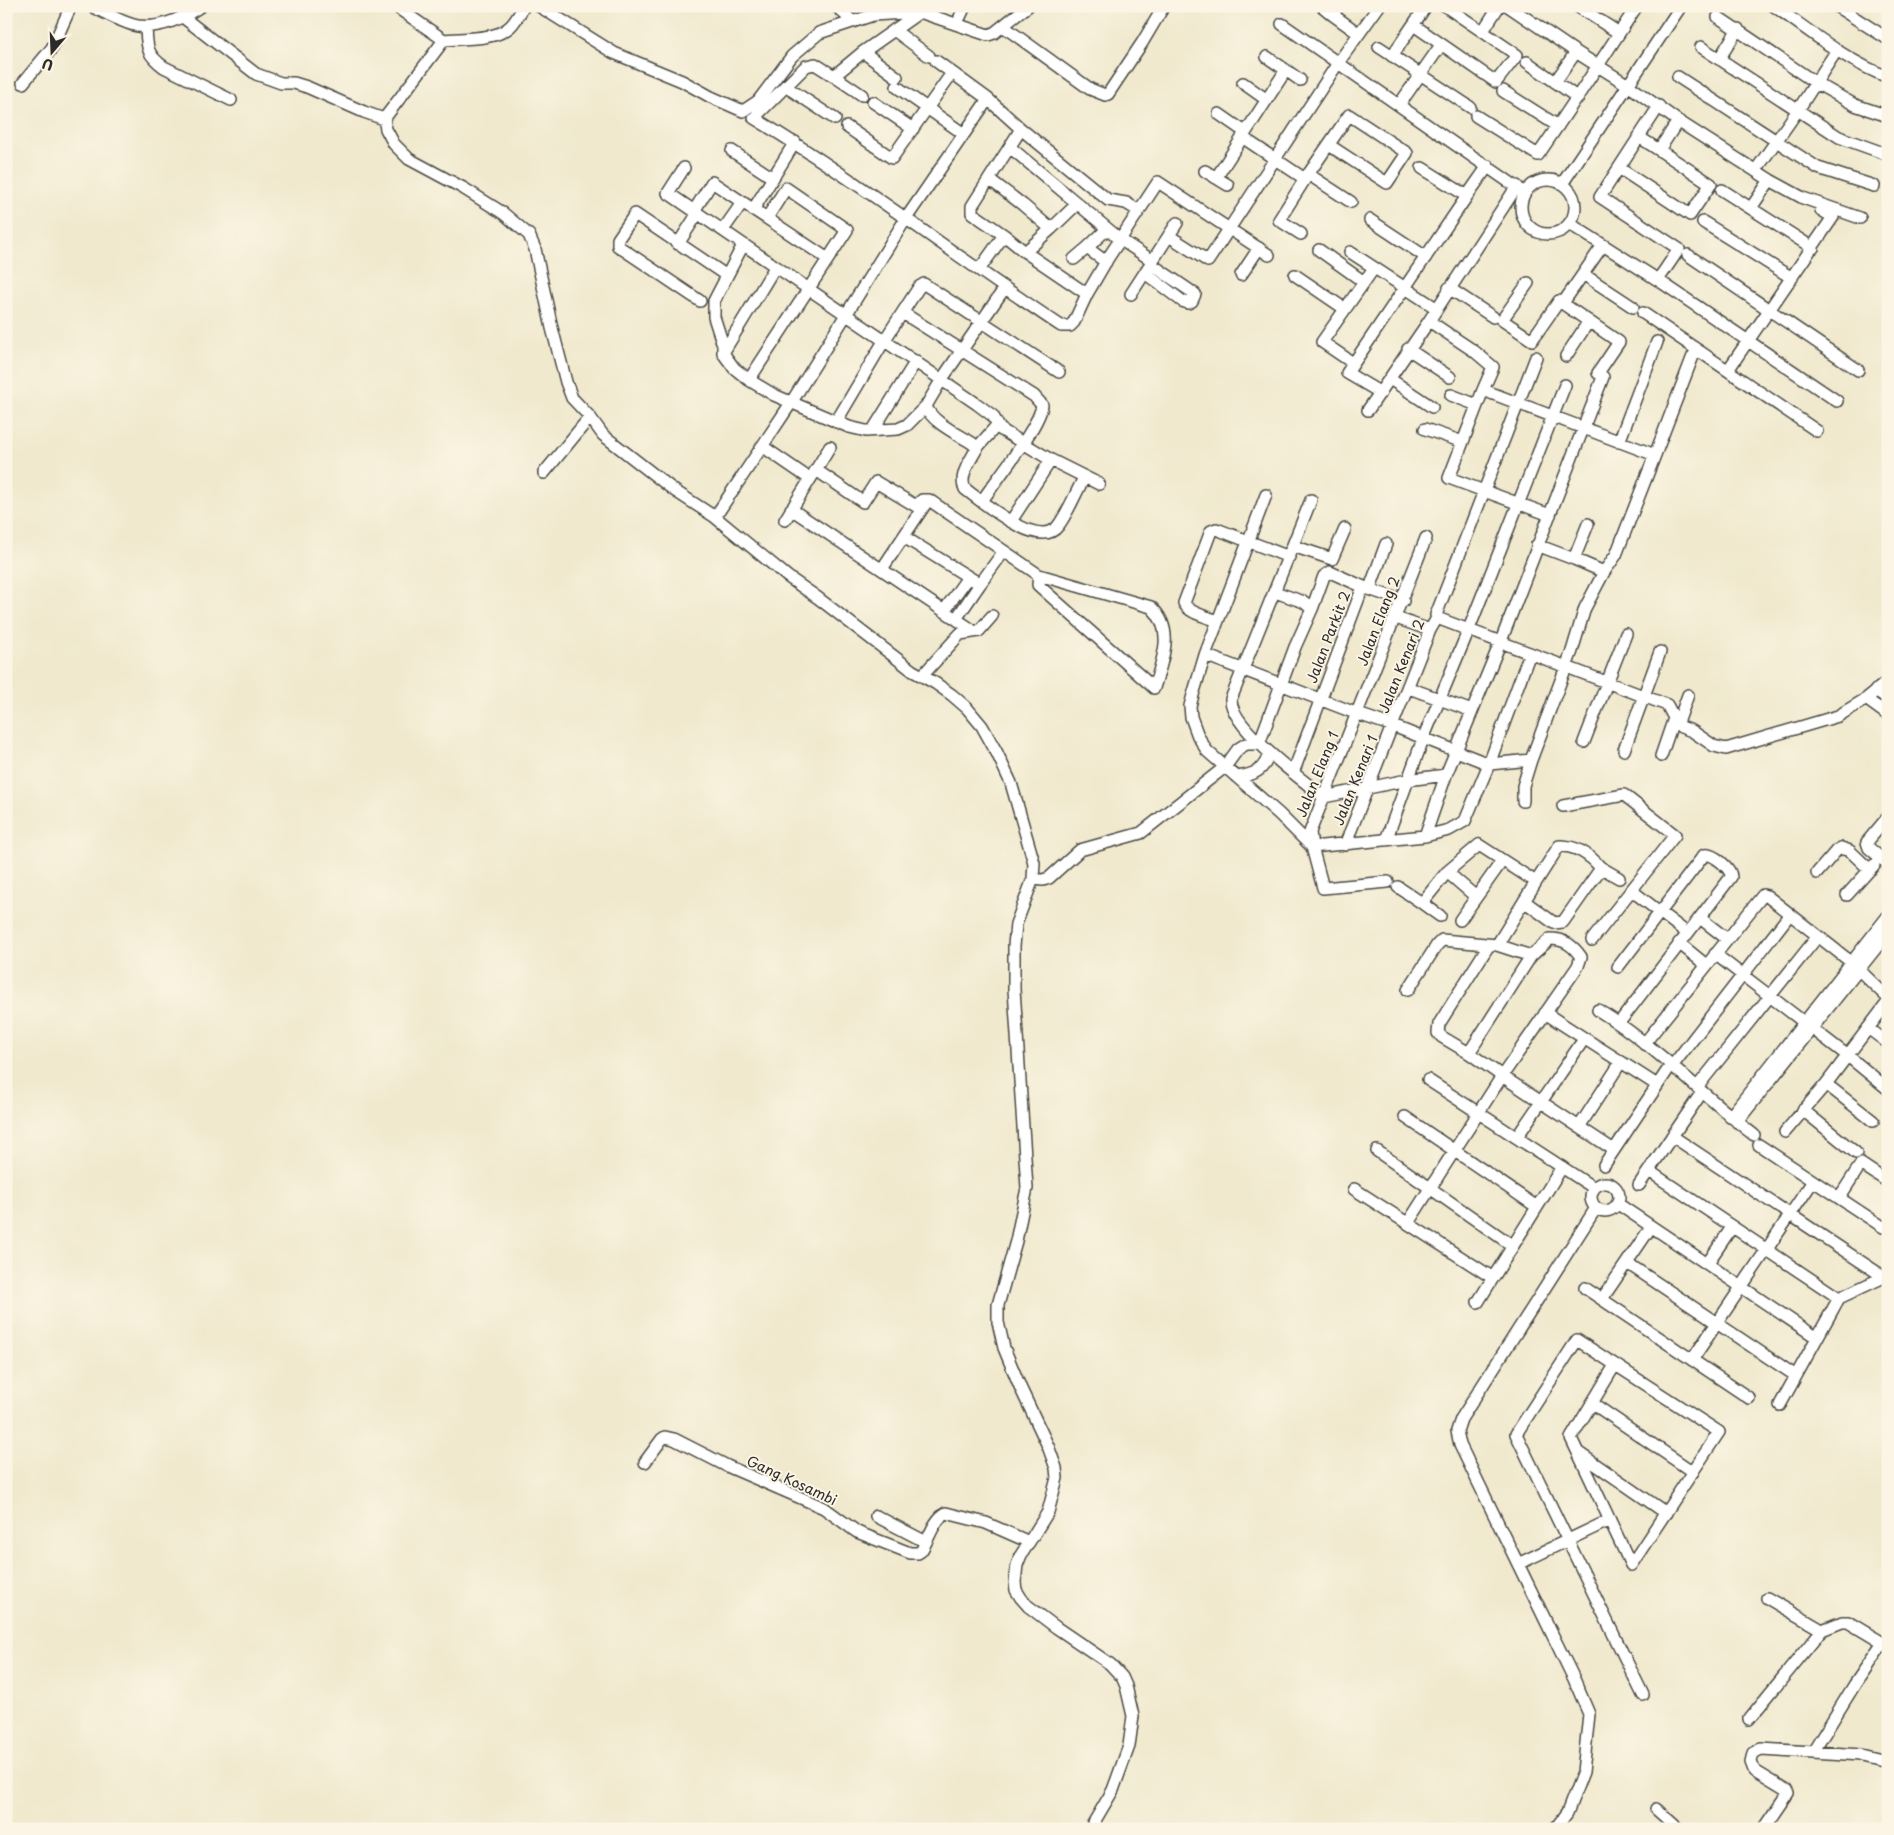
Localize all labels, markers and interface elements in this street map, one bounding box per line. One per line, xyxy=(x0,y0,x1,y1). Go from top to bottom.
north arrow xyxy=(28,28,78,78)
text: U xyxy=(39,53,56,76)
street label: Jalan Elang 2 xyxy=(1351,573,1405,669)
street label: Jalan Parkit 2 xyxy=(1301,588,1355,686)
street label: Jalan Kenari 2 xyxy=(1373,616,1429,716)
street label: Jalan Elang 1 xyxy=(1290,728,1344,820)
street label: Jalan Kenari 1 xyxy=(1327,732,1383,828)
street label: Gang Kosambi xyxy=(743,1450,841,1510)

